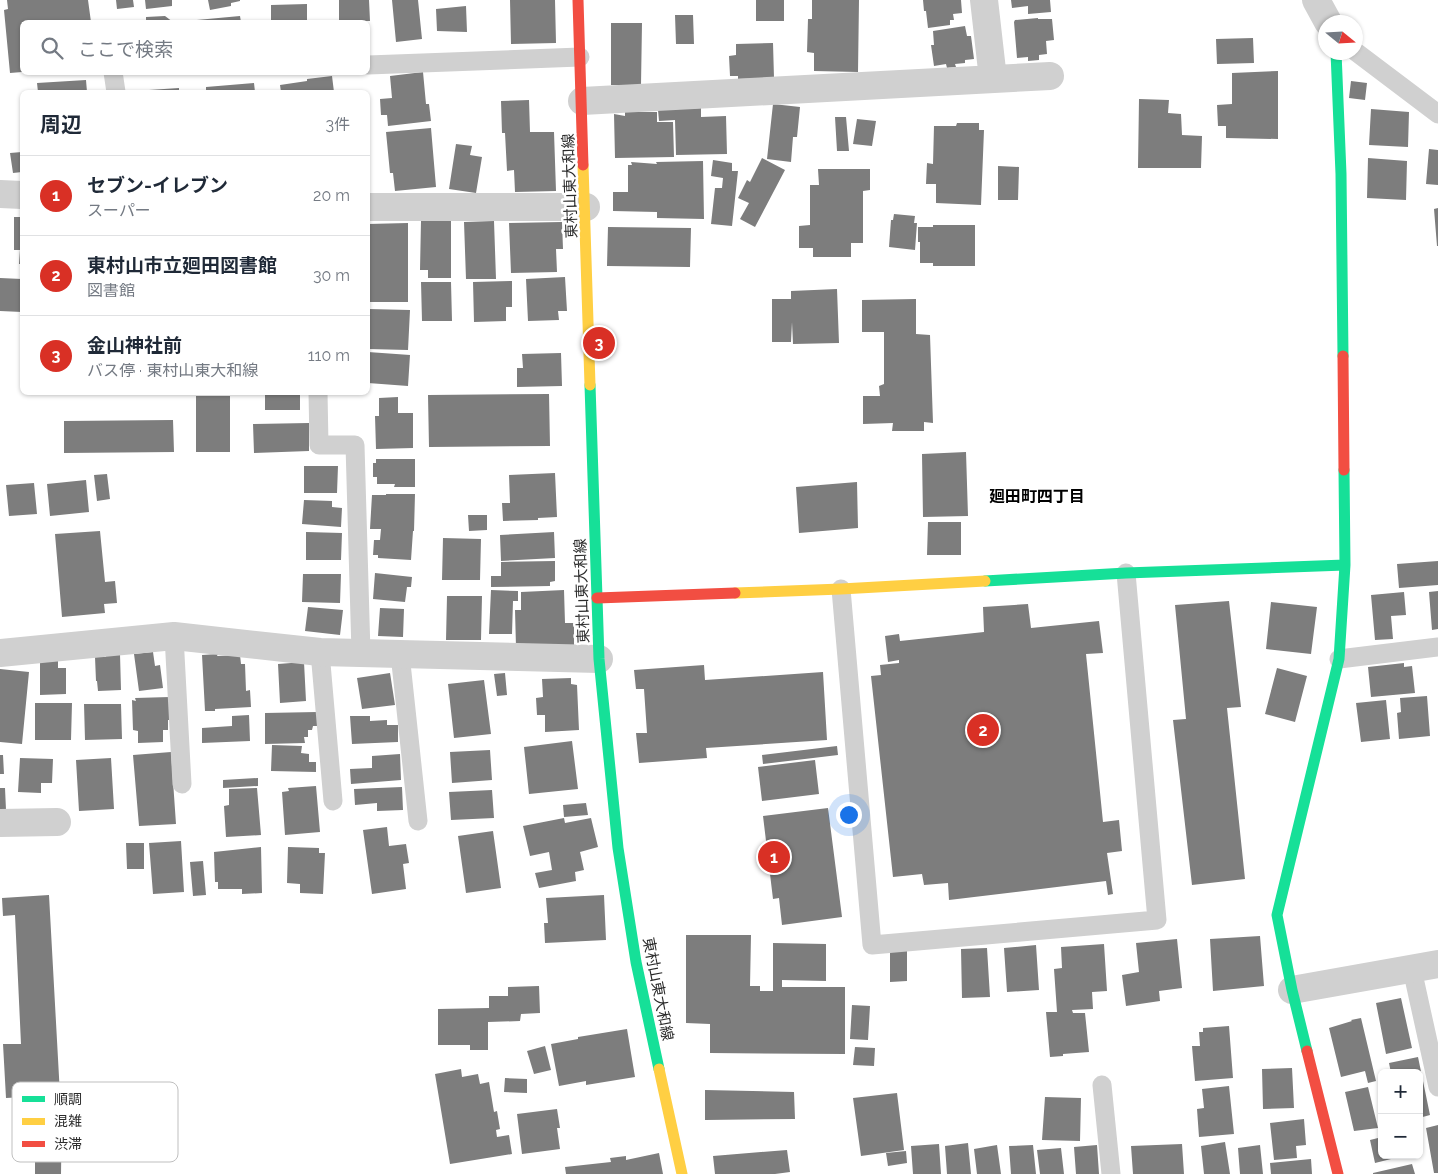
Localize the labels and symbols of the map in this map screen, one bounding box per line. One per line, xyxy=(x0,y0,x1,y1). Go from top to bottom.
north arrow xyxy=(1318,15,1363,60)
street label: 東村山東大和線 xyxy=(559,133,581,239)
pin: 3 xyxy=(583,324,615,362)
district label: 廻田町四丁目 xyxy=(989,487,1085,506)
street label: 東村山東大和線 xyxy=(571,538,593,644)
pin: 2 xyxy=(967,711,999,749)
your location xyxy=(836,802,862,828)
pin: 1 xyxy=(758,838,790,876)
street label: 東村山東大和線 xyxy=(639,936,677,1042)
legend xyxy=(12,1082,178,1162)
text: 順調 xyxy=(54,1091,82,1107)
text: 混雑 xyxy=(54,1113,82,1129)
text: 渋滞 xyxy=(54,1136,82,1152)

